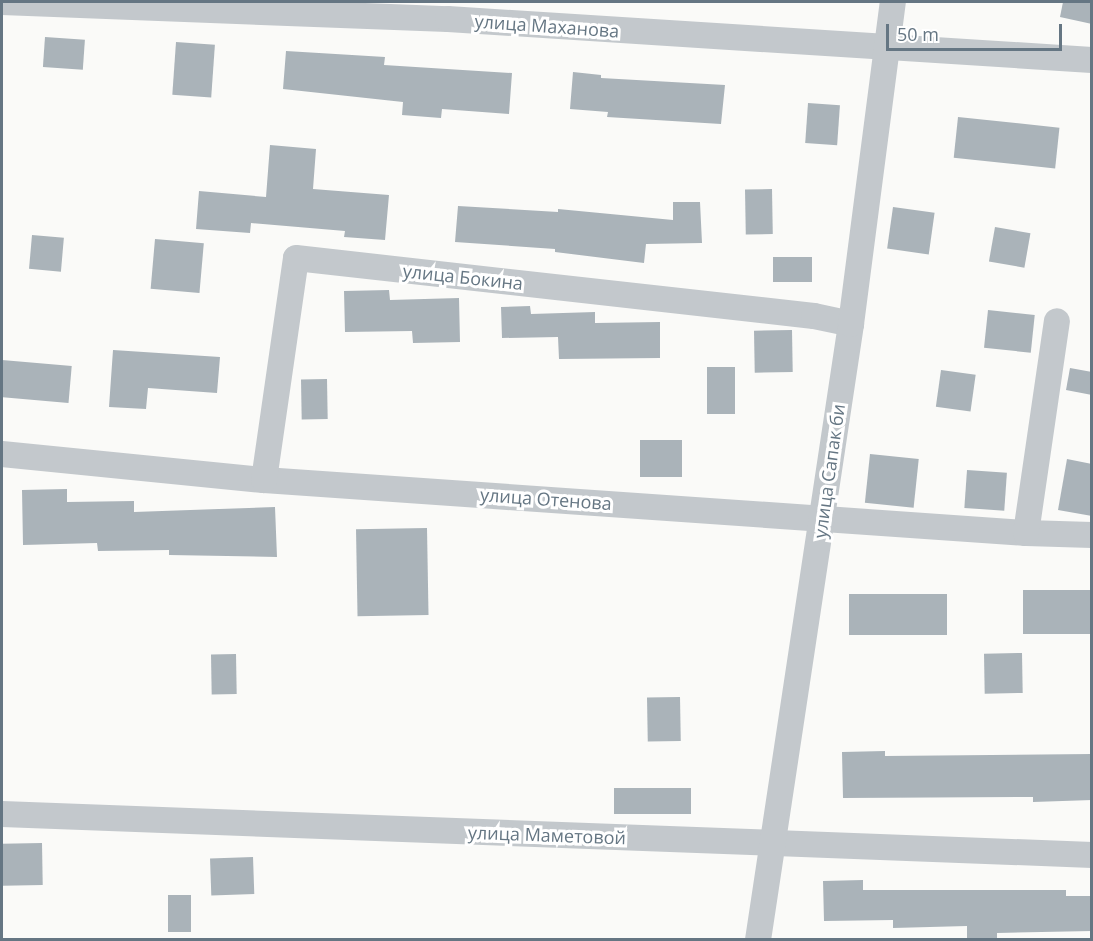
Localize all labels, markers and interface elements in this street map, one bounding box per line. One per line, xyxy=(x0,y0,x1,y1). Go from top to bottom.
street label: улица Маханова xyxy=(474,10,620,42)
scale bar xyxy=(889,12,1064,50)
text: 50 m xyxy=(897,22,939,46)
street label: улица Бокина xyxy=(402,260,524,294)
street label: улица Сапак би xyxy=(809,402,849,540)
street label: улица Отенова xyxy=(479,484,613,514)
street label: улица Маметовой xyxy=(468,821,626,849)

